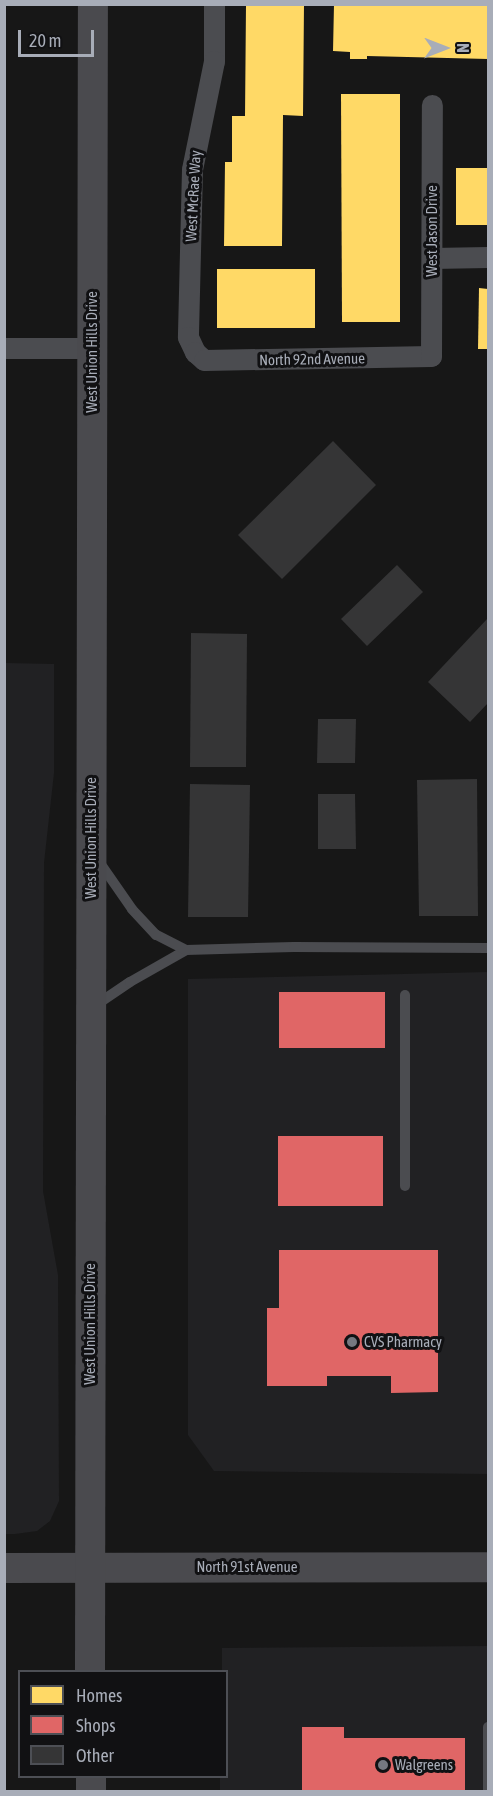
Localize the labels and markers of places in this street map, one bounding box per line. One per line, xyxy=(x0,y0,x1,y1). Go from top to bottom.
place label: CVS Pharmacy xyxy=(364,1333,442,1351)
marker: CVS Pharmacy xyxy=(345,1335,359,1349)
place label: Walgreens xyxy=(395,1756,453,1774)
marker: Walgreens xyxy=(376,1758,390,1772)

